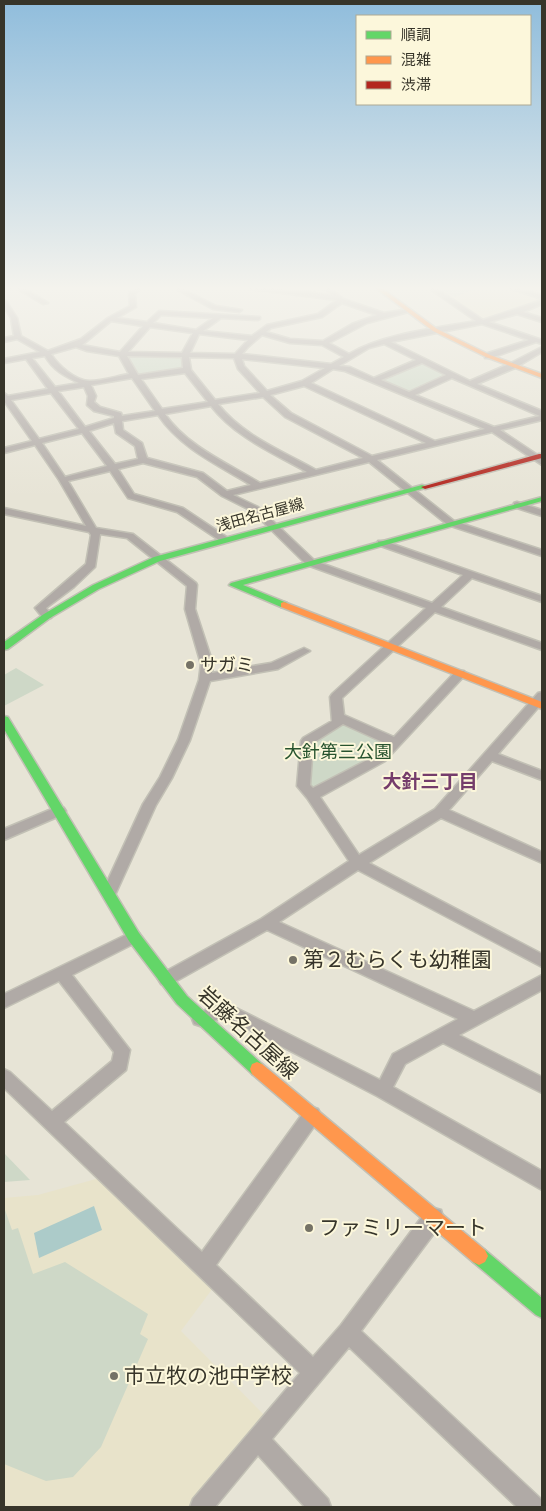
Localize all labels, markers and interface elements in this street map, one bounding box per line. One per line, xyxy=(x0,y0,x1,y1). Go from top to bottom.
legend xyxy=(356,15,531,105)
text: 順調 xyxy=(401,25,431,43)
text: 混雑 xyxy=(401,50,431,68)
text: 渋滞 xyxy=(401,75,431,93)
street label: 浅田名古屋線 xyxy=(214,494,306,534)
place label: サガミ xyxy=(200,653,254,675)
marker: サガミ xyxy=(184,659,196,671)
park label: 大針第三公園 xyxy=(284,740,392,762)
district label: 大針三丁目 xyxy=(382,769,478,792)
place label: 第２むらくも幼稚園 xyxy=(303,946,492,971)
marker: 第２むらくも幼稚園 xyxy=(287,954,299,966)
street label: 岩藤名古屋線 xyxy=(194,980,304,1083)
place label: ファミリーマート xyxy=(319,1214,487,1239)
marker: ファミリーマート xyxy=(303,1222,315,1234)
place label: 市立牧の池中学校 xyxy=(124,1362,292,1387)
marker: 市立牧の池中学校 xyxy=(108,1370,120,1382)

